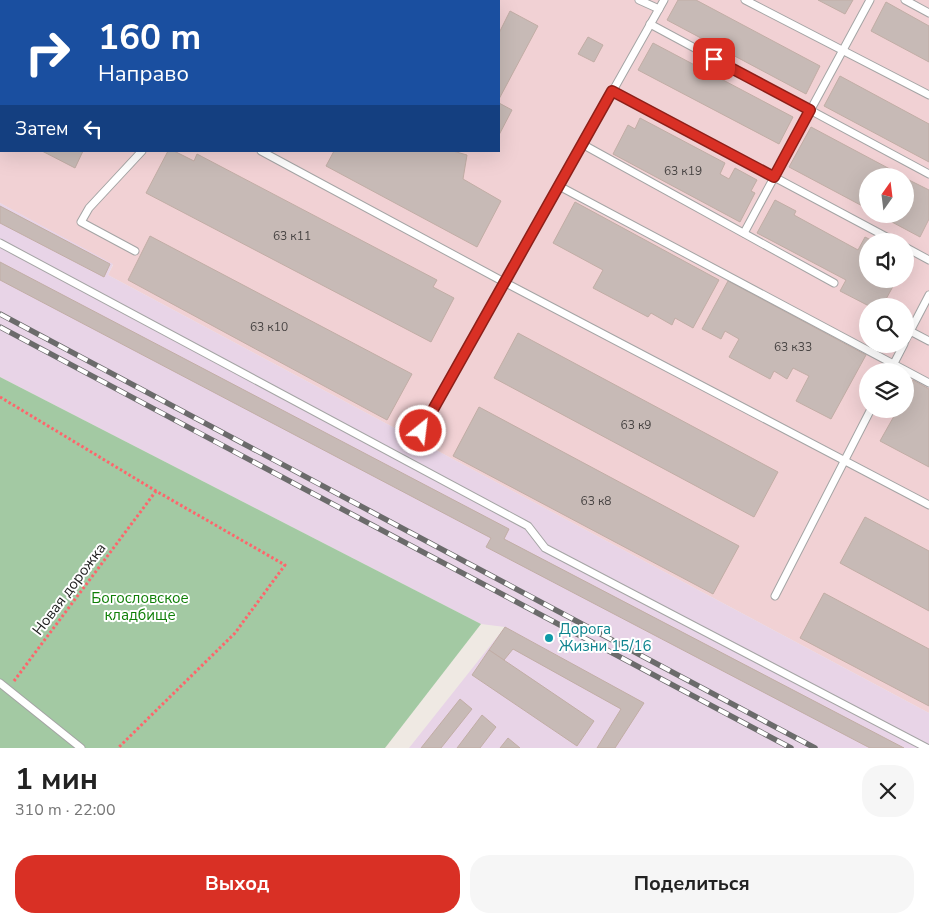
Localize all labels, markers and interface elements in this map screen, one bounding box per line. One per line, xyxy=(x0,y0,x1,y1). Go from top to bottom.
text: 160 m xyxy=(98,14,201,61)
icon: right xyxy=(15,20,80,85)
pin xyxy=(693,38,735,80)
icon: arrive xyxy=(700,45,728,73)
text: Направо xyxy=(98,59,189,89)
icon: left xyxy=(79,115,107,143)
text: Затем xyxy=(15,116,69,142)
house number: 63 к19 xyxy=(664,163,702,179)
north arrow xyxy=(859,168,914,222)
map controls xyxy=(859,168,914,418)
house number: 63 к11 xyxy=(273,228,311,244)
button: sound xyxy=(859,233,914,288)
button: search xyxy=(859,298,914,353)
house number: 63 к10 xyxy=(250,319,288,335)
house number: 63 к33 xyxy=(774,339,812,355)
button: layers xyxy=(859,363,914,418)
position arrow xyxy=(394,404,446,456)
house number: 63 к9 xyxy=(621,417,652,433)
house number: 63 к8 xyxy=(581,493,612,509)
street label: Новая дорожка xyxy=(28,539,110,639)
park label: Богословское кладбище xyxy=(91,588,189,625)
place label: Дорога Жизни 15/16 xyxy=(559,619,651,656)
marker: Дорога Жизни 15/16 xyxy=(543,632,555,644)
text: 1 мин xyxy=(15,759,98,800)
button: close xyxy=(862,765,914,817)
text: 310 m · 22:00 xyxy=(15,799,116,821)
button: Выход xyxy=(15,855,460,913)
button: Поделиться xyxy=(470,855,914,913)

